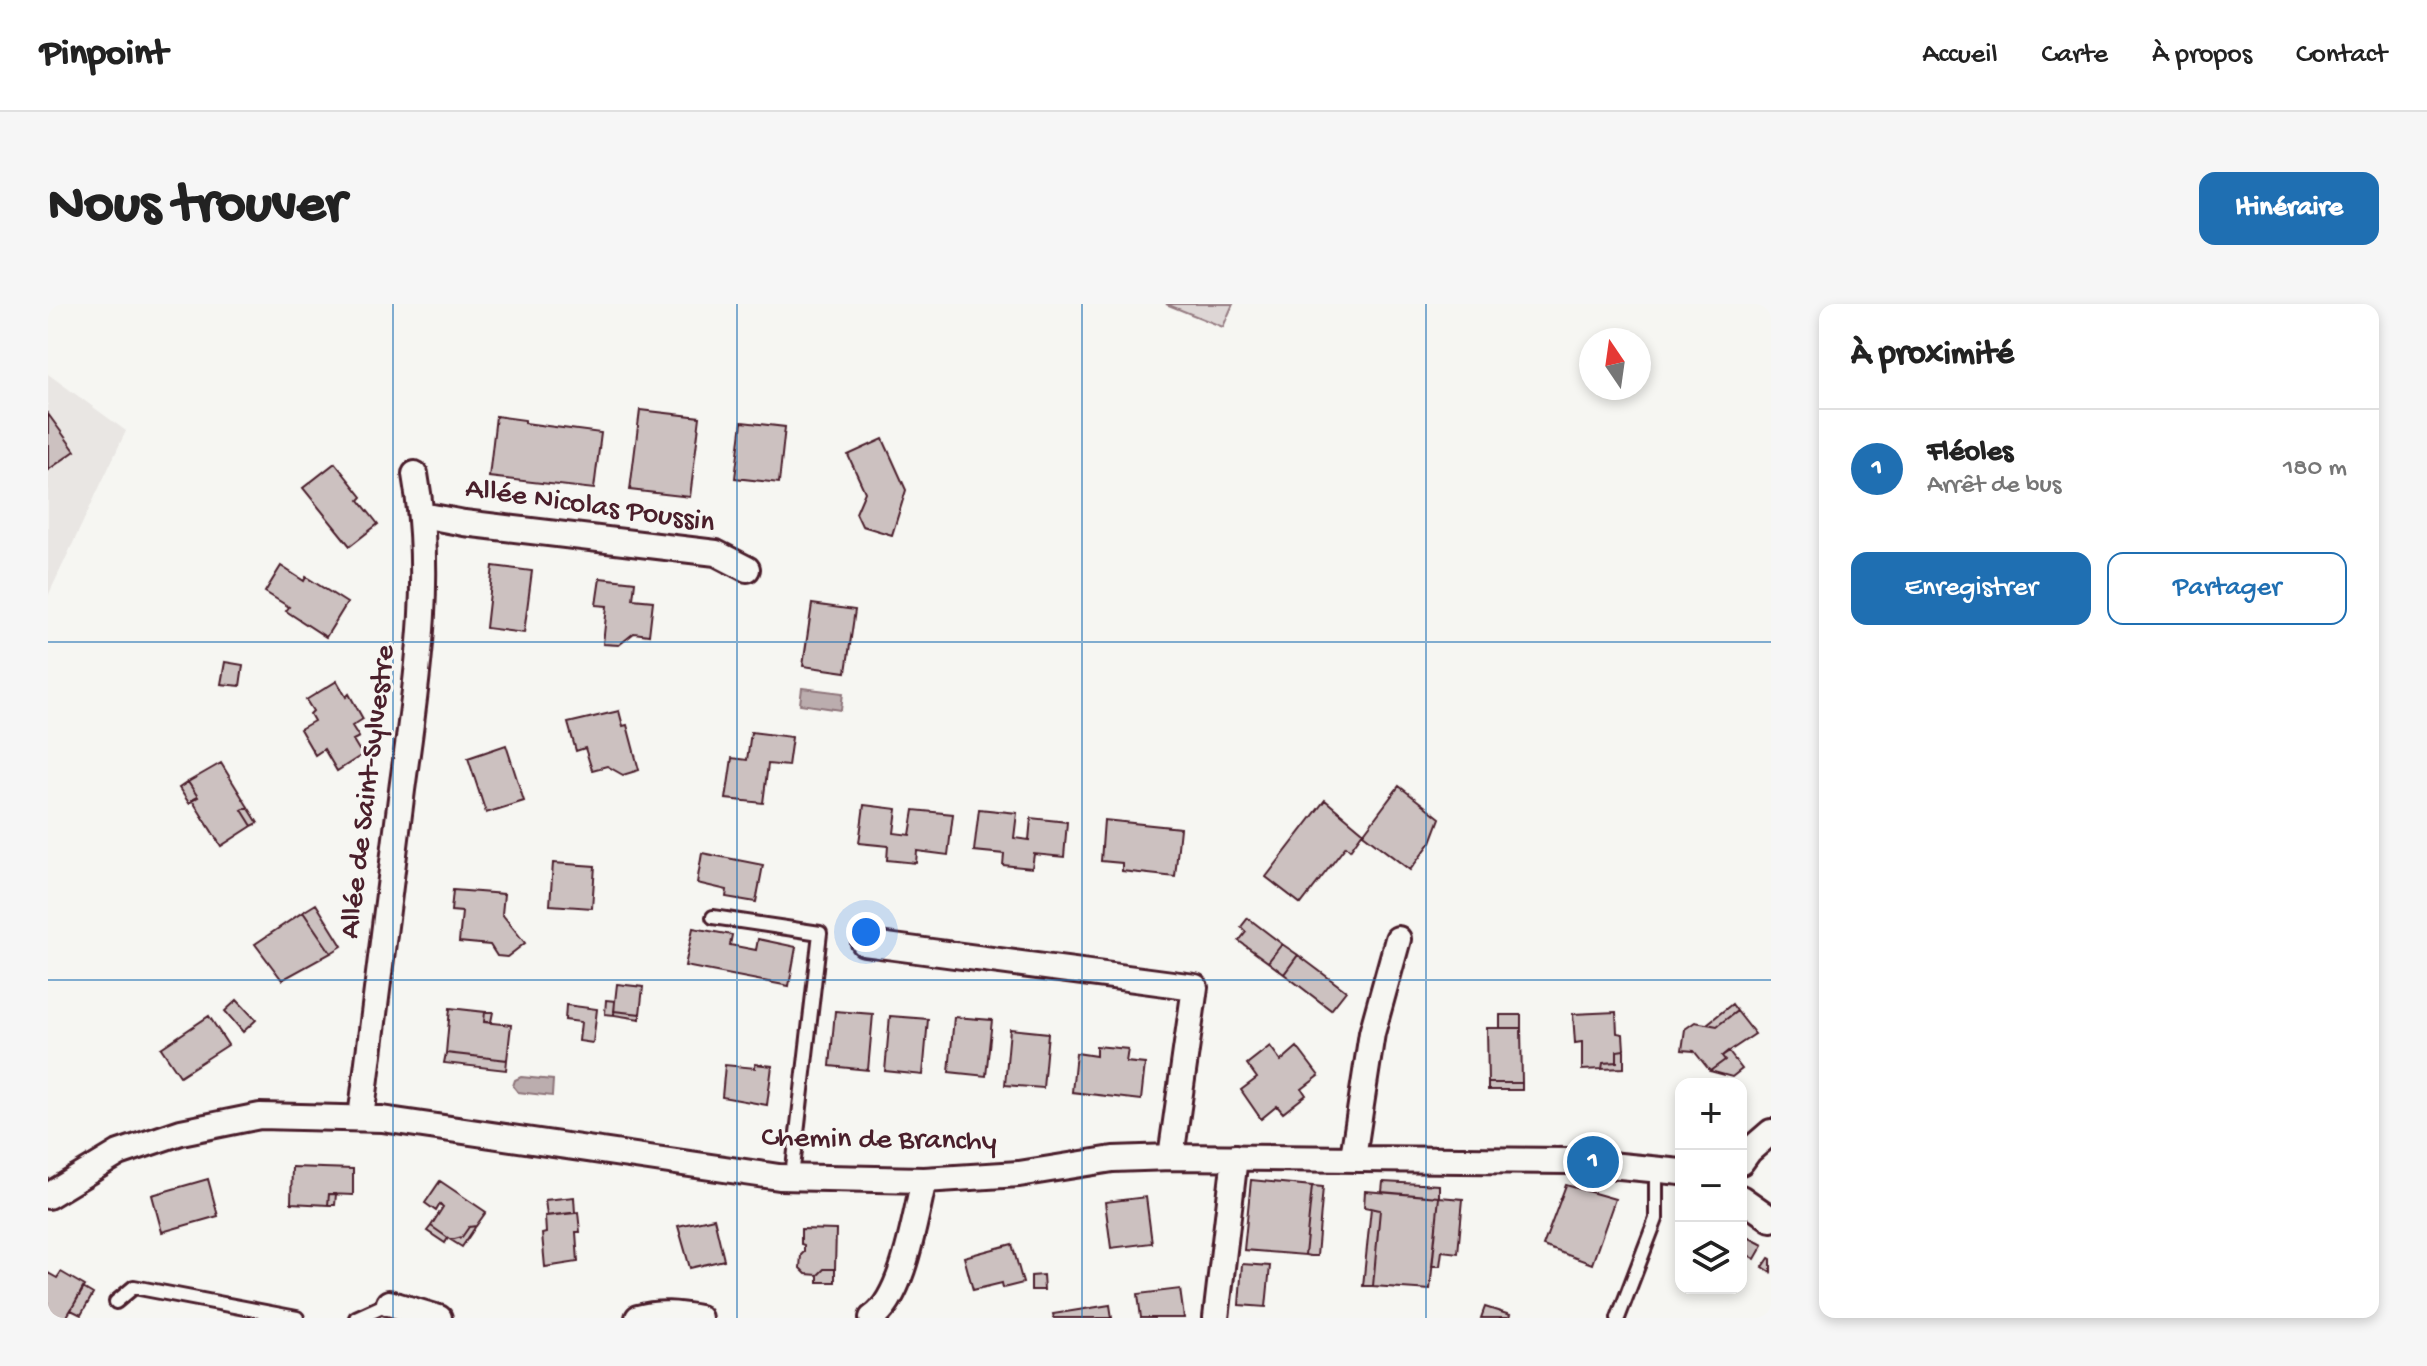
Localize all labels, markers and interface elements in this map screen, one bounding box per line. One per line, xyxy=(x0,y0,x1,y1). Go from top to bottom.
text: Pinpoint xyxy=(40,33,168,77)
text: Accueil xyxy=(1922,39,1998,72)
text: Carte xyxy=(2042,39,2108,72)
text: À propos xyxy=(2152,39,2252,72)
text: Contact xyxy=(2296,39,2387,72)
button: Itinéraire xyxy=(2199,172,2379,245)
text: Nous trouver xyxy=(48,175,345,241)
north arrow xyxy=(1579,328,1651,400)
text: À proximité xyxy=(1851,336,2014,376)
text: Fléoles xyxy=(1927,436,2013,471)
text: 1 xyxy=(1872,454,1882,485)
text: 180 m xyxy=(2283,454,2347,485)
text: Arrêt de bus xyxy=(1927,471,2061,502)
street label: Allée Nicolas Poussin xyxy=(463,472,717,542)
button: Enregistrer xyxy=(1851,552,2091,625)
button: Partager xyxy=(2107,552,2347,625)
street label: Allée de Saint-Sylvestre xyxy=(334,643,404,941)
your location xyxy=(846,912,886,952)
map controls xyxy=(1675,1078,1747,1294)
button: + xyxy=(1675,1078,1747,1150)
street label: Chemin de Branchy xyxy=(761,1121,997,1161)
pin: 1 xyxy=(1567,1132,1619,1192)
button: − xyxy=(1675,1150,1747,1222)
button: layers xyxy=(1675,1222,1747,1294)

